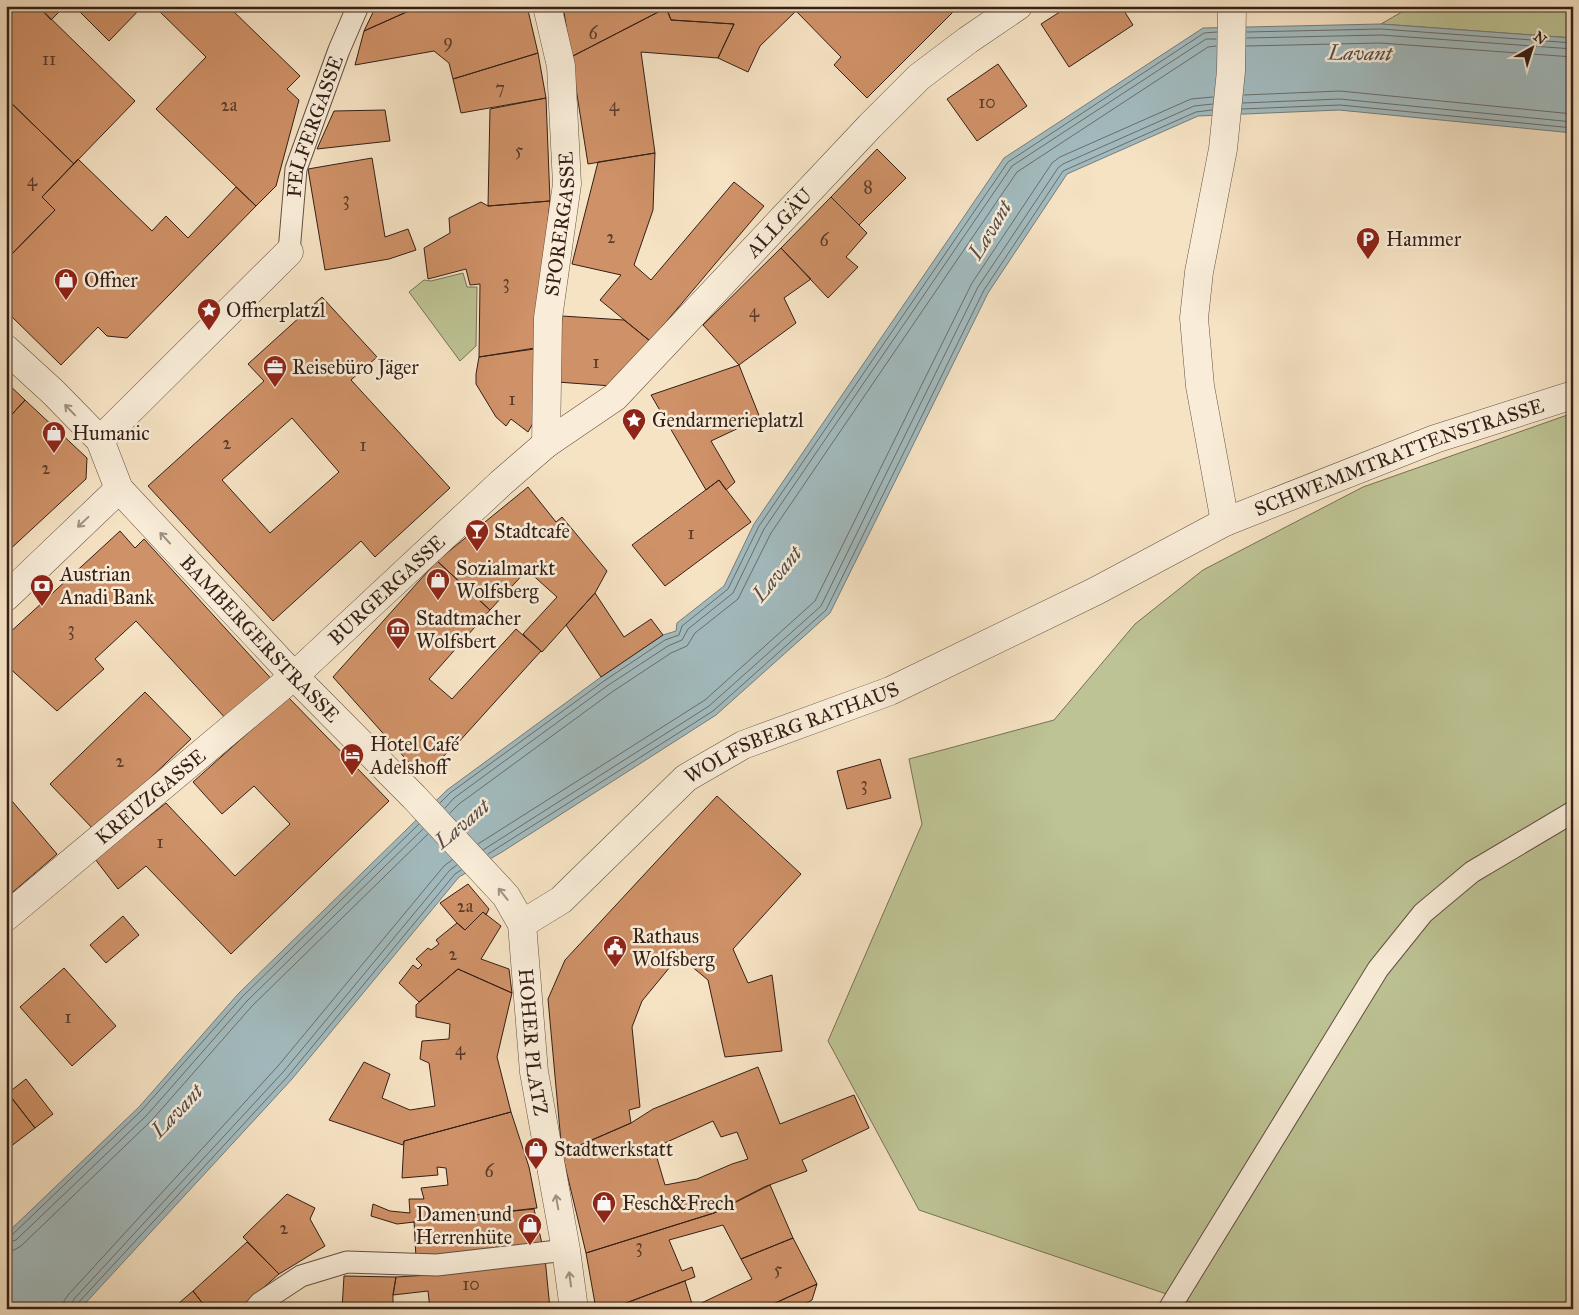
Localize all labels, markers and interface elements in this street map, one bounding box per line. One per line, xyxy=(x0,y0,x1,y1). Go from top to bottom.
house number: 6 xyxy=(588,22,598,44)
north arrow xyxy=(1506,22,1556,72)
text: N xyxy=(1530,28,1550,49)
house number: 9 xyxy=(443,30,453,52)
water label: Lavant xyxy=(1327,39,1394,67)
house number: 11 xyxy=(42,48,56,70)
street label: FELFERGASSE xyxy=(282,52,348,199)
house number: 7 xyxy=(495,77,505,99)
house number: 10 xyxy=(978,91,996,113)
house number: 2a xyxy=(221,94,238,116)
house number: 4 xyxy=(609,94,620,116)
house number: 5 xyxy=(515,139,524,161)
street label: SPORERGASSE xyxy=(539,151,579,298)
house number: 4 xyxy=(27,169,38,191)
house number: 8 xyxy=(863,176,873,198)
street label: ALLGÄU xyxy=(740,183,817,263)
house number: 3 xyxy=(342,188,350,210)
water label: Lavant xyxy=(962,195,1018,265)
house number: 2 xyxy=(607,226,616,248)
parking icon: Hammer xyxy=(1355,226,1381,260)
place label: Hammer xyxy=(1386,227,1462,251)
house number: 6 xyxy=(819,229,829,251)
shop icon: Offner xyxy=(53,267,79,301)
place label: Offner xyxy=(84,268,138,292)
house number: 3 xyxy=(502,271,510,293)
place icon: Offnerplatzl xyxy=(196,297,222,331)
place label: Offnerplatzl xyxy=(226,298,326,322)
house number: 4 xyxy=(749,300,760,322)
house number: 1 xyxy=(592,351,600,373)
office icon: Reisebüro Jäger xyxy=(262,354,288,388)
place label: Reisebüro Jäger xyxy=(292,355,419,380)
house number: 1 xyxy=(508,388,516,410)
street label: SCHWEMMTRATTENSTRASSE xyxy=(1251,393,1547,521)
one-way arrow xyxy=(64,403,76,416)
place icon: Gendarmerieplatzl xyxy=(621,407,647,441)
place label: Gendarmerieplatzl xyxy=(652,408,804,432)
shop icon: Humanic xyxy=(41,420,67,454)
place label: Humanic xyxy=(72,421,150,445)
house number: 2 xyxy=(223,432,232,454)
house number: 1 xyxy=(359,434,367,456)
house number: 2 xyxy=(42,457,51,479)
one-way arrow xyxy=(77,516,89,528)
bar icon: Stadtcafe xyxy=(464,518,490,552)
place label: Stadtcafe xyxy=(494,519,570,543)
house number: 1 xyxy=(687,522,695,544)
street label: BURGERGASSE xyxy=(323,530,450,650)
one-way arrow xyxy=(159,532,171,544)
water label: Lavant xyxy=(746,540,808,608)
street label: BAMBERGERSTRASSE xyxy=(175,550,345,727)
place label: Sozialmarkt Wolfsberg xyxy=(456,556,555,604)
place label: Austrian Anadi Bank xyxy=(59,562,155,609)
shop icon: Sozialmarkt Wolfsberg xyxy=(425,567,451,601)
bank icon: Austrian Anadi Bank xyxy=(29,573,55,607)
place label: Stadtmacher Wolfsbert xyxy=(416,606,521,653)
museum icon: Stadtmacher Wolfsbert xyxy=(385,616,411,650)
house number: 3 xyxy=(67,618,75,640)
street label: WOLFSBERG RATHAUS xyxy=(680,676,903,788)
place label: Hotel Café Adelshoff xyxy=(369,732,460,779)
hotel icon: Hotel Café Adelshoff xyxy=(339,742,365,776)
street label: KREUZGASSE xyxy=(90,743,210,849)
house number: 2 xyxy=(116,750,125,772)
house number: 3 xyxy=(860,773,868,795)
water label: Lavant xyxy=(428,793,496,855)
house number: 1 xyxy=(156,831,164,853)
one-way arrow xyxy=(498,888,509,901)
house number: 2a xyxy=(457,895,474,917)
place label: Rathaus Wolfsberg xyxy=(632,924,715,972)
public building icon: Rathaus Wolfsberg xyxy=(602,934,628,968)
house number: 2 xyxy=(449,943,458,965)
street label: HOHER PLATZ xyxy=(514,967,554,1118)
house number: 1 xyxy=(64,1006,72,1028)
house number: 4 xyxy=(455,1038,466,1060)
water label: Lavant xyxy=(145,1078,210,1144)
shop icon: Stadtwerkstatt xyxy=(523,1136,549,1170)
place label: Stadtwerkstatt xyxy=(554,1137,673,1161)
house number: 6 xyxy=(484,1160,494,1182)
shop icon: Fesch&Frech xyxy=(591,1190,617,1224)
place label: Fesch&Frech xyxy=(622,1191,735,1215)
one-way arrow xyxy=(552,1194,562,1210)
place label: Damen und Herrenhüte xyxy=(415,1202,512,1249)
shop icon: Damen und Herrenhüte xyxy=(517,1212,543,1246)
house number: 2 xyxy=(280,1217,289,1239)
house number: 3 xyxy=(635,1235,643,1257)
house number: 5 xyxy=(774,1258,783,1280)
one-way arrow xyxy=(565,1272,575,1288)
house number: 10 xyxy=(462,1273,480,1295)

